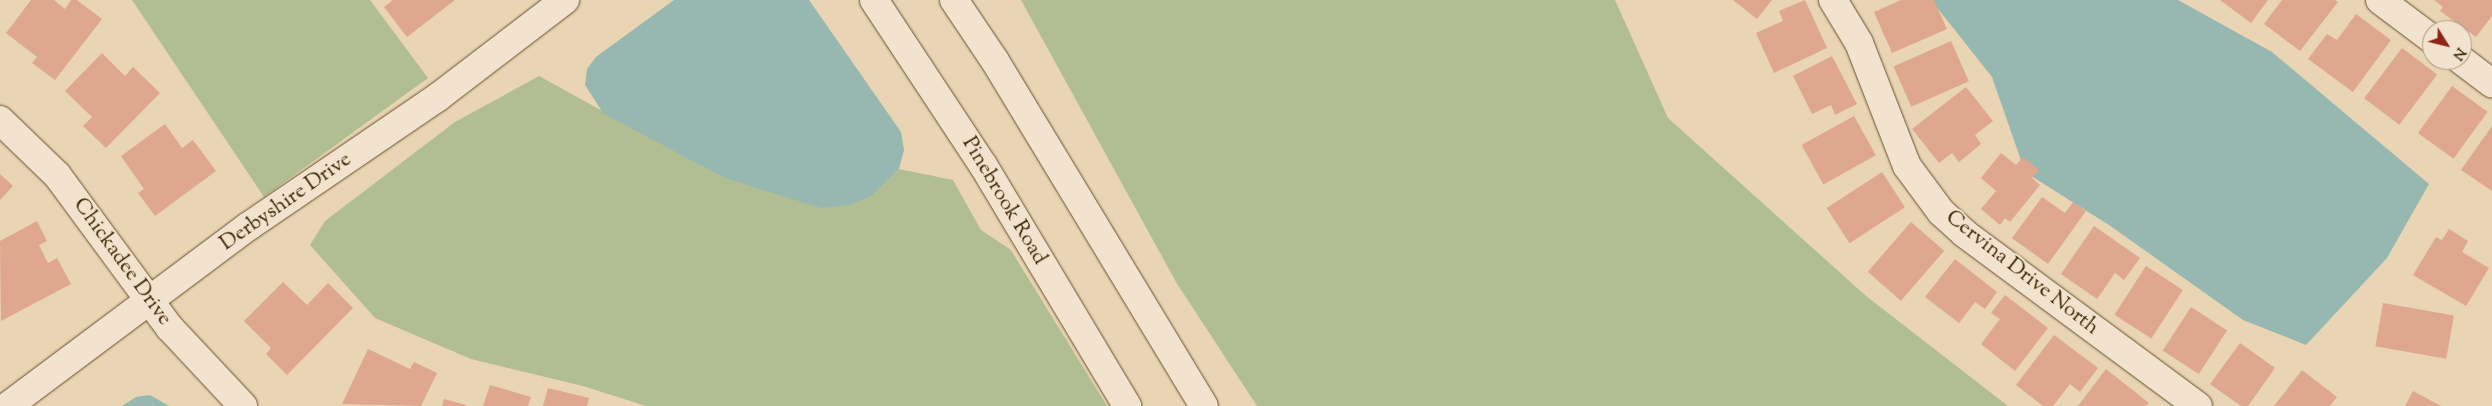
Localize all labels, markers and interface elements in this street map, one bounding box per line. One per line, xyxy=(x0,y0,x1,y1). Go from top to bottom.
north arrow xyxy=(2422,20,2472,70)
text: N xyxy=(2447,43,2470,64)
street label: Pinebrook Road xyxy=(956,133,1052,269)
street label: Derbyshire Drive xyxy=(215,147,357,257)
street label: Chickadee Drive xyxy=(67,193,177,331)
street label: Cervina Drive North xyxy=(1940,205,2104,341)

